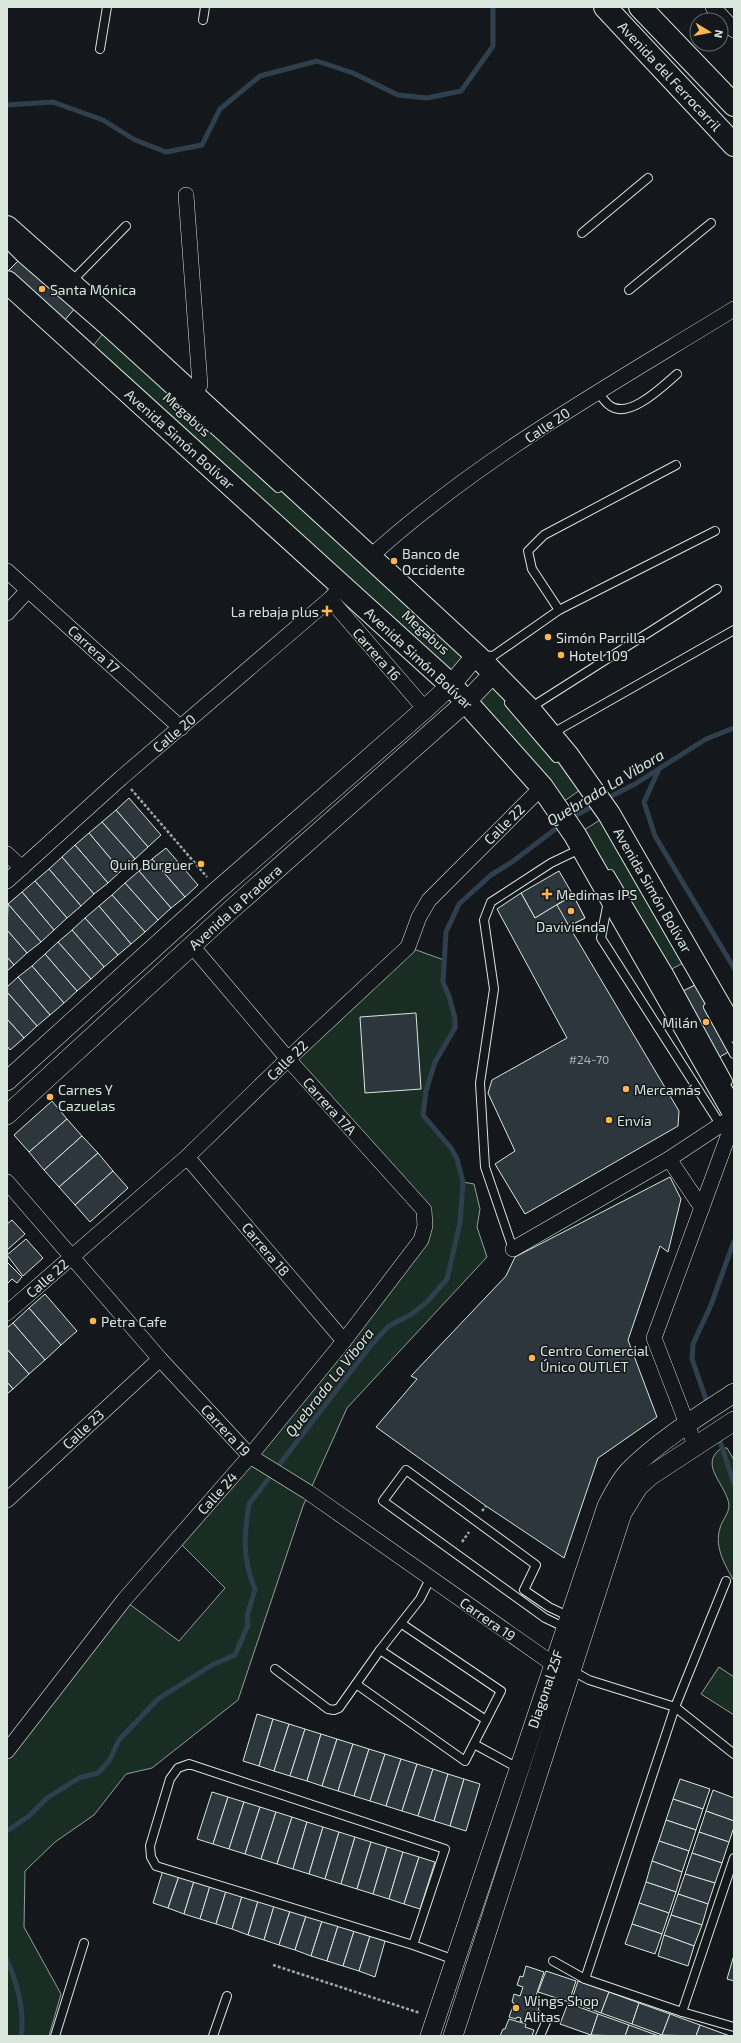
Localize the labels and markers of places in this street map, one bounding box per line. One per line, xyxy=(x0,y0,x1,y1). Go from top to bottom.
place label: Santa Mónica xyxy=(50,281,136,298)
marker: Santa Mónica xyxy=(37,284,47,294)
place label: Banco de Occidente xyxy=(402,545,465,578)
marker: Banco de Occidente xyxy=(389,556,399,566)
place label: La rebaja plus xyxy=(231,603,319,620)
marker: La rebaja plus xyxy=(322,606,332,616)
place label: Simón Parrilla xyxy=(556,629,645,646)
marker: Simón Parrilla xyxy=(543,632,553,642)
place label: Hotel 109 xyxy=(569,647,628,664)
marker: Hotel 109 xyxy=(556,650,566,660)
place label: Quin Burguer xyxy=(110,856,193,873)
marker: Quin Burguer xyxy=(196,859,206,869)
place label: Medimas IPS xyxy=(556,886,637,903)
marker: Medimas IPS xyxy=(541,888,553,900)
marker: Davivienda xyxy=(566,906,576,916)
place label: Davivienda xyxy=(536,918,606,935)
place label: Milán xyxy=(662,1014,698,1031)
marker: Milán xyxy=(701,1017,711,1027)
place label: Carnes Y Cazuelas xyxy=(58,1081,115,1114)
place label: Mercamás xyxy=(634,1081,701,1098)
marker: Mercamás xyxy=(621,1084,631,1094)
marker: Carnes Y Cazuelas xyxy=(45,1092,55,1102)
place label: Envía xyxy=(617,1112,652,1129)
marker: Envía xyxy=(604,1115,614,1125)
place label: Petra Cafe xyxy=(101,1313,167,1330)
marker: Petra Cafe xyxy=(88,1316,98,1326)
place label: Centro Comercial Único OUTLET xyxy=(540,1342,650,1375)
marker: Centro Comercial Único OUTLET xyxy=(527,1353,537,1363)
place label: Wings Shop Alitas xyxy=(524,1992,599,2025)
marker: Wings Shop Alitas xyxy=(511,2003,521,2013)

